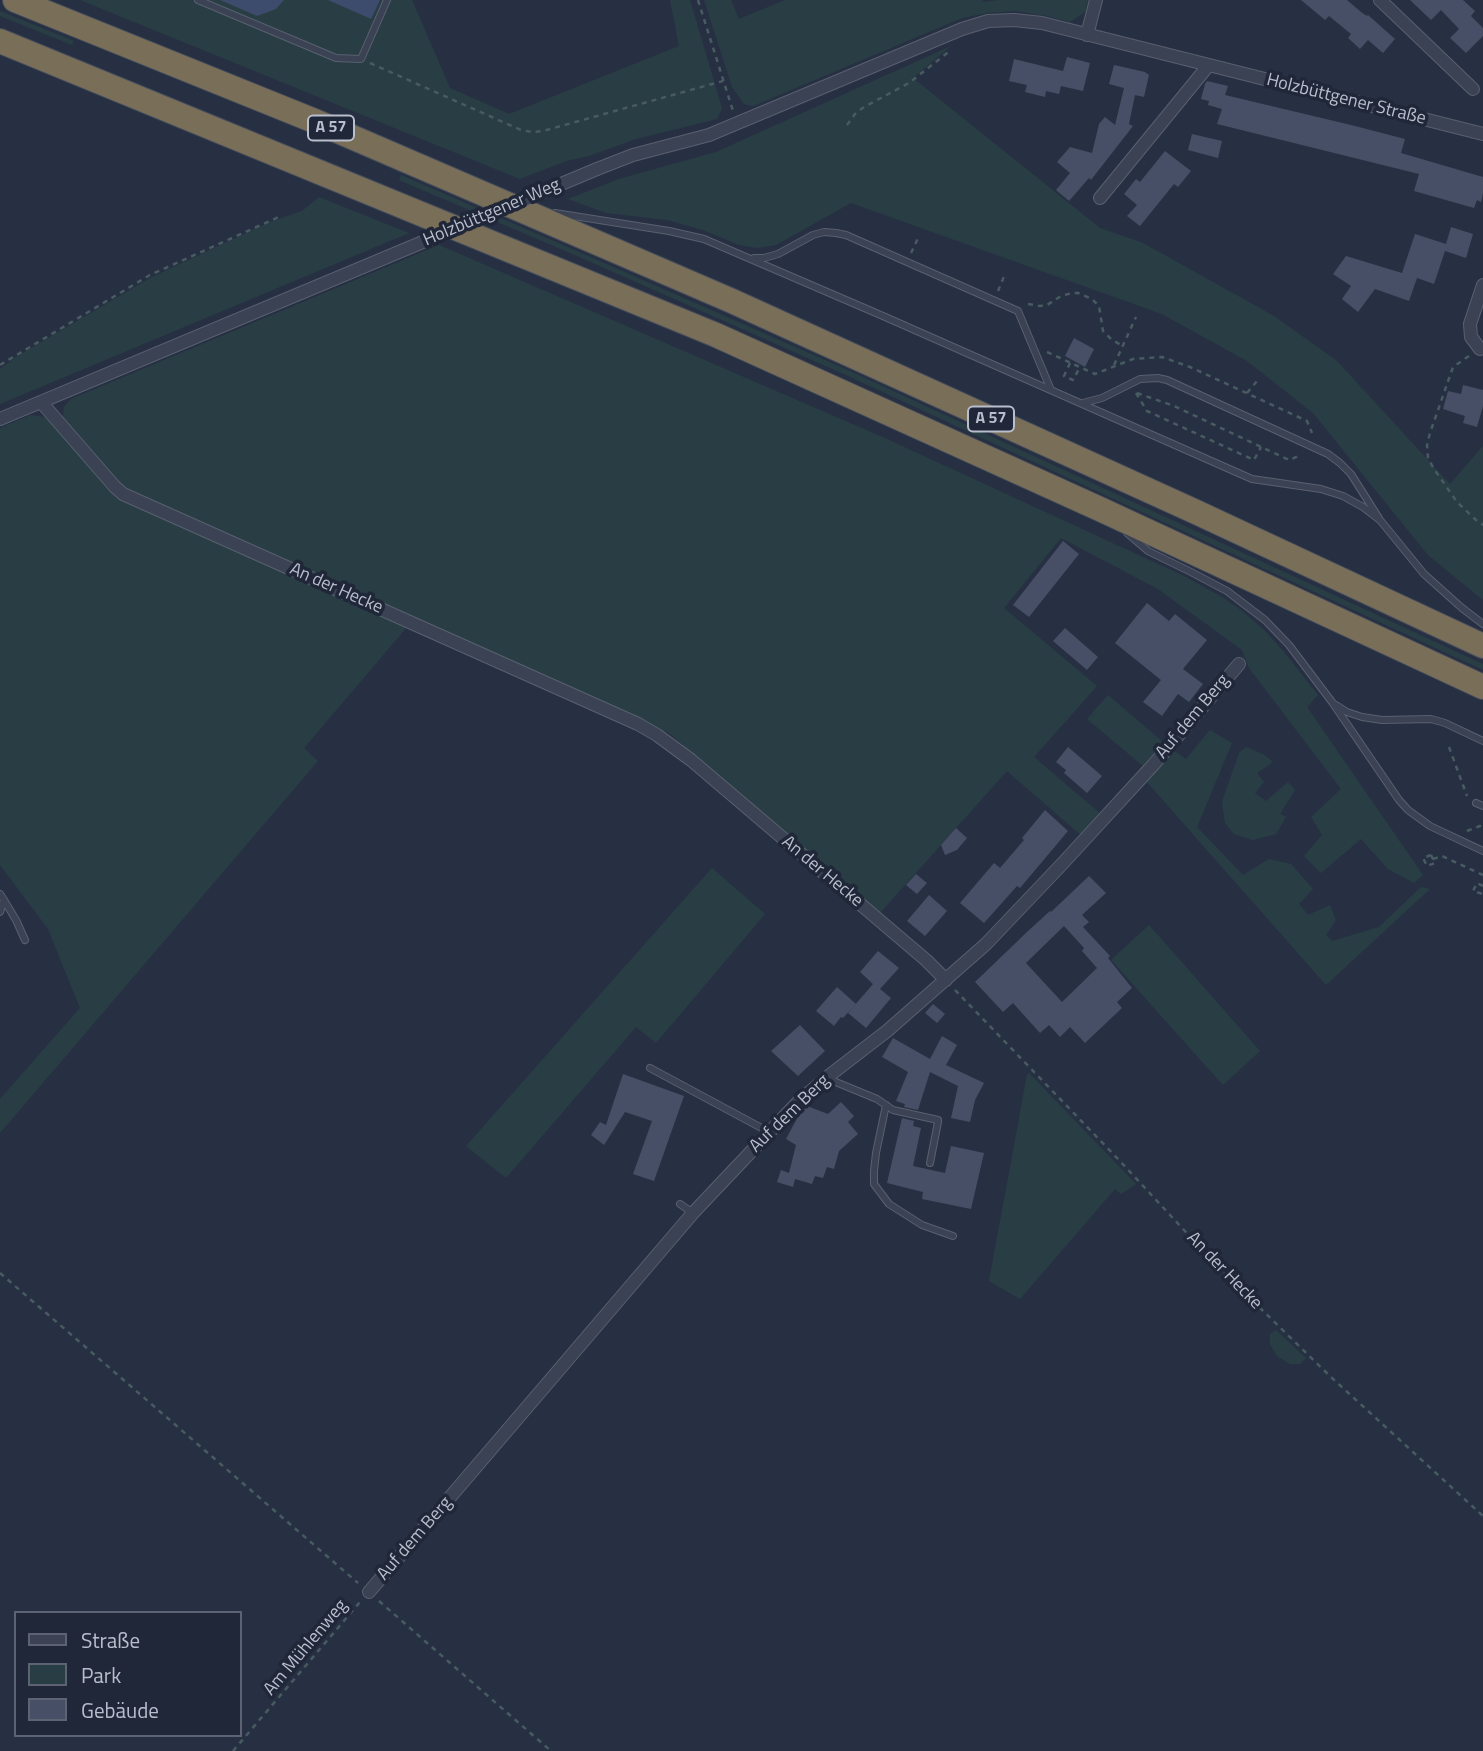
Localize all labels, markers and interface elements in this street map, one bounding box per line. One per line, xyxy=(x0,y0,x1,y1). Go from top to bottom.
street label: Holzbüttgener Straße xyxy=(1264,70,1428,130)
road number: A 57 xyxy=(308,116,354,140)
street label: Holzbüttgener Weg xyxy=(420,174,564,252)
road number: A 57 xyxy=(968,406,1014,432)
street label: An der Hecke xyxy=(286,559,386,619)
street label: Auf dem Berg xyxy=(1152,670,1234,764)
street label: An der Hecke xyxy=(777,832,867,912)
street label: Auf dem Berg xyxy=(745,1070,835,1158)
street label: An der Hecke xyxy=(1182,1228,1266,1314)
street label: Auf dem Berg xyxy=(373,1493,457,1585)
street label: Am Mühlenweg xyxy=(260,1596,352,1700)
legend xyxy=(14,1611,242,1737)
text: Straße xyxy=(81,1624,140,1656)
text: Park xyxy=(81,1659,121,1691)
text: Gebäude xyxy=(81,1694,159,1726)

